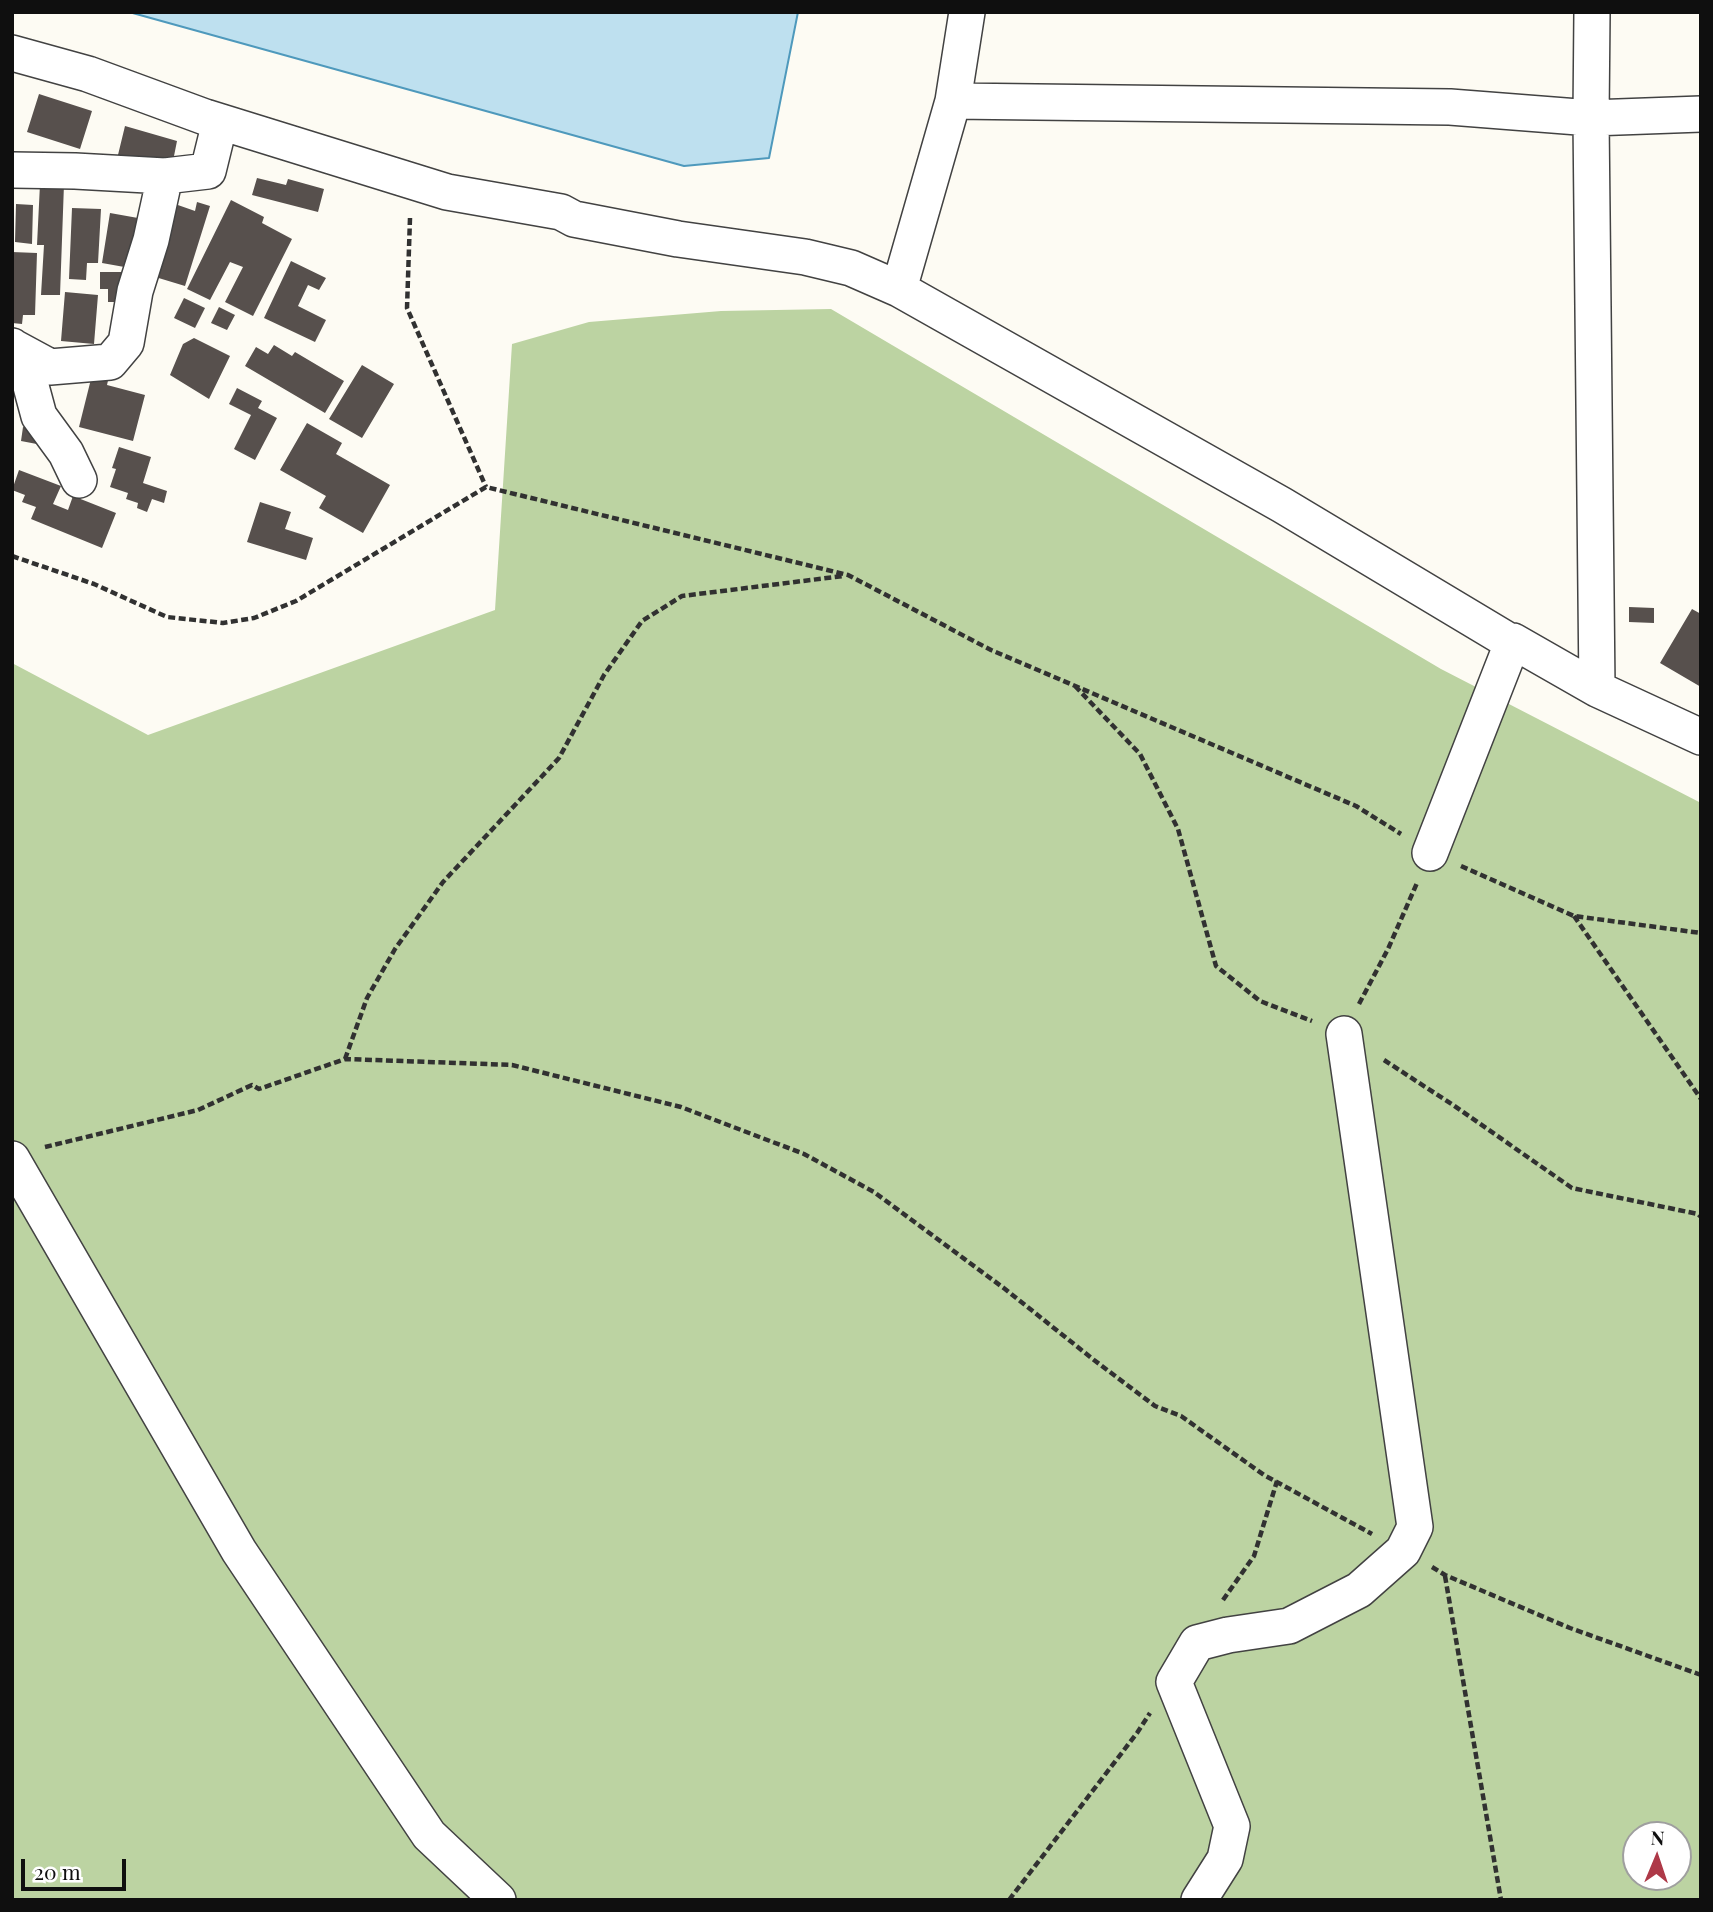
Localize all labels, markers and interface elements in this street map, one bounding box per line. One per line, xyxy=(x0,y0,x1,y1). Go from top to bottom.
north arrow xyxy=(1622,1821,1692,1891)
text: N xyxy=(1650,1824,1665,1850)
scale bar xyxy=(24,1846,130,1890)
text: 20 m xyxy=(34,1857,81,1885)

